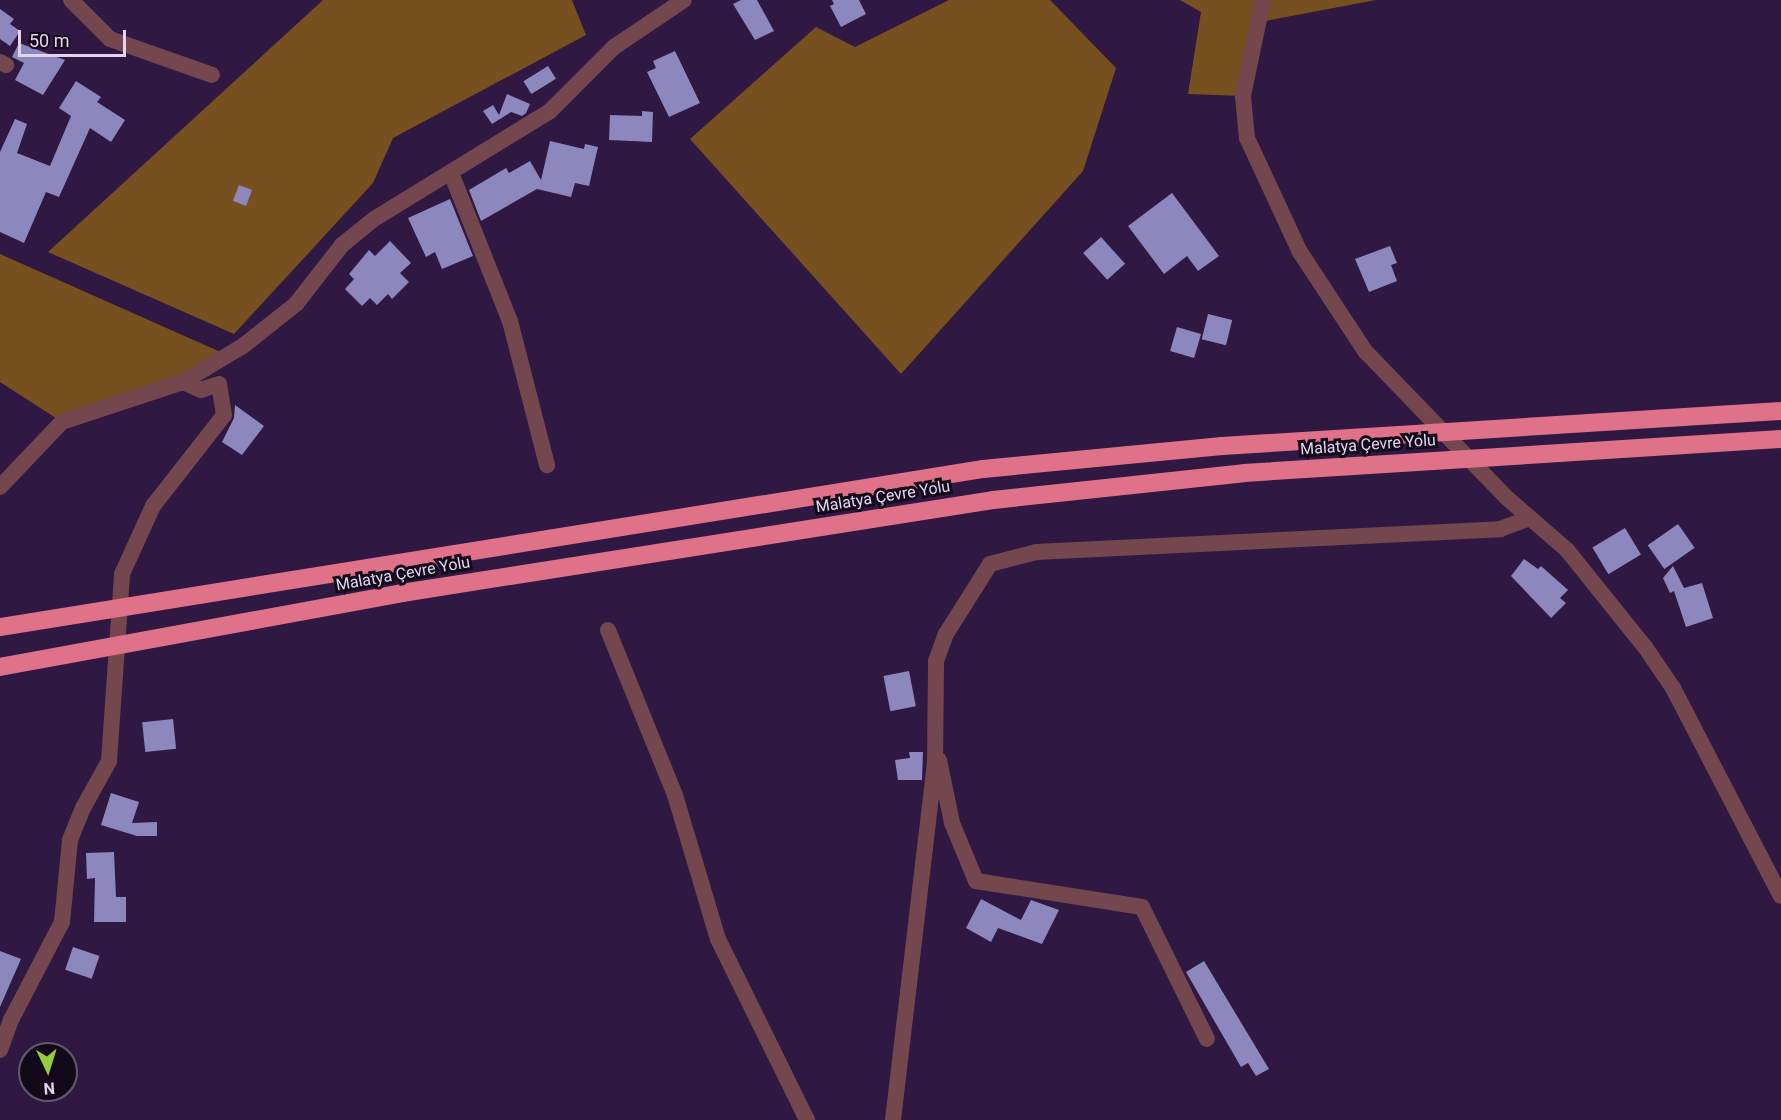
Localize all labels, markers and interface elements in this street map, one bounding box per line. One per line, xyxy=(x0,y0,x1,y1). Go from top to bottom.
scale bar xyxy=(21,18,129,56)
text: 50 m xyxy=(29,30,69,51)
street label: Malatya Çevre Yolu xyxy=(1300,431,1436,459)
street label: Malatya Çevre Yolu xyxy=(814,477,952,517)
street label: Malatya Çevre Yolu xyxy=(334,553,472,595)
north arrow xyxy=(18,1042,78,1102)
text: N xyxy=(43,1079,55,1098)

